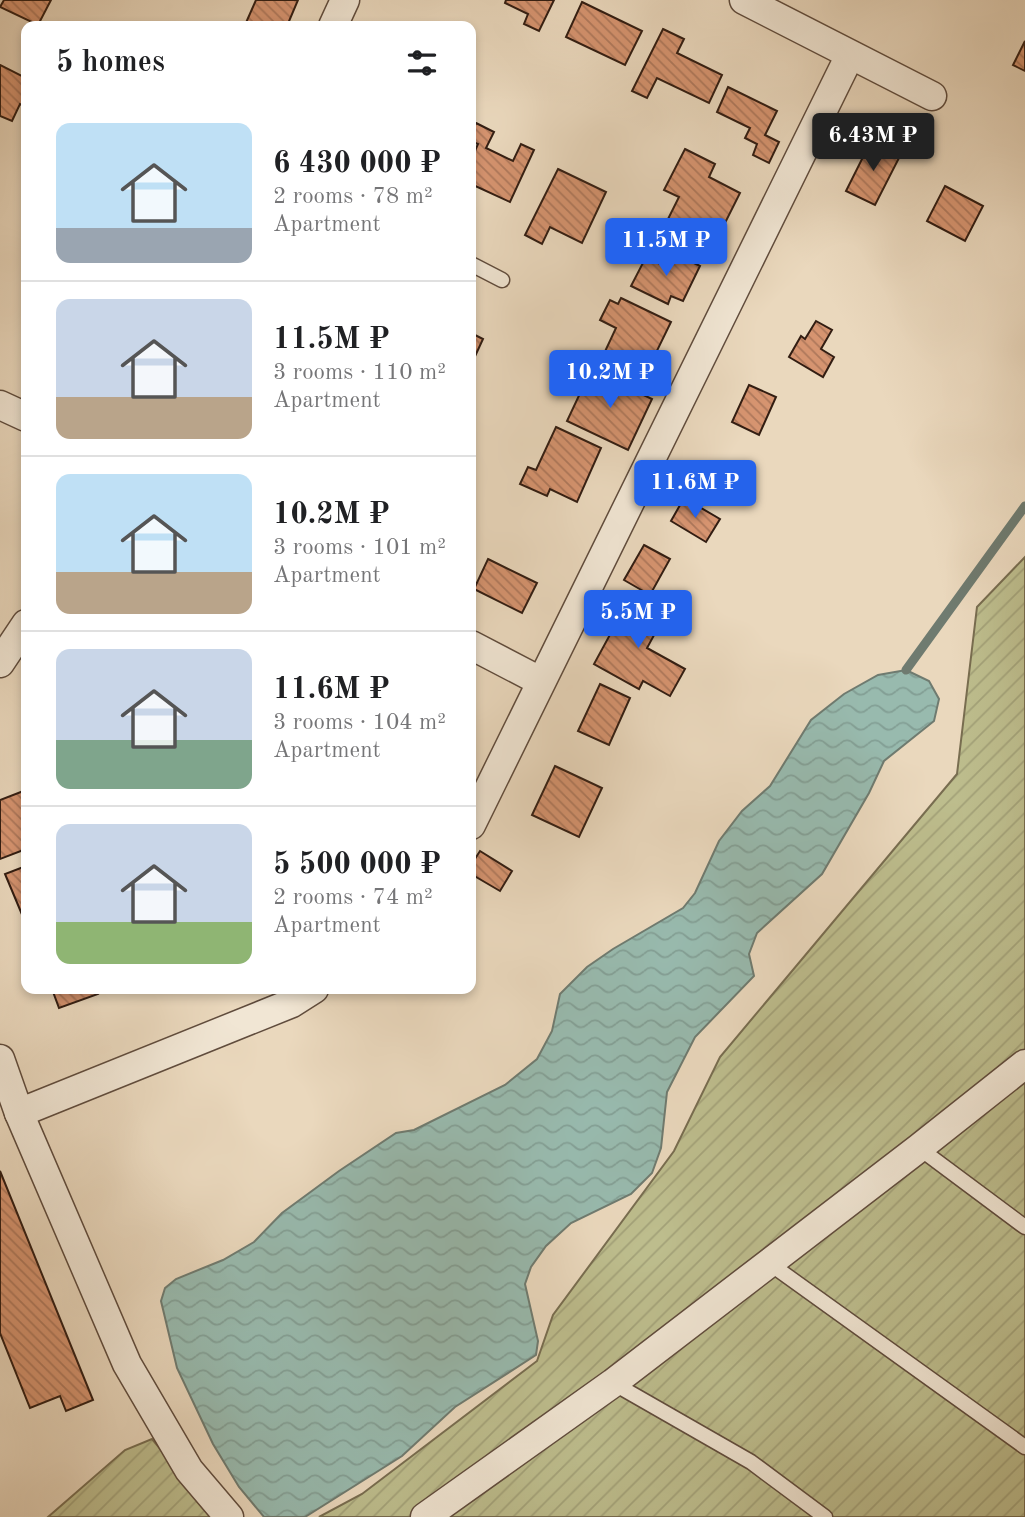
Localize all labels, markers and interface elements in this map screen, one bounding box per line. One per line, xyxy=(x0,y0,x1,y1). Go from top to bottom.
icon: filters xyxy=(403,44,441,82)
text: 5 homes xyxy=(56,48,165,78)
pin: 6.43M ₽ xyxy=(808,114,938,173)
text: 6.43M ₽ xyxy=(828,124,918,147)
text: 6 430 000 ₽ xyxy=(273,149,441,179)
icon: home xyxy=(112,151,196,235)
text: 2 rooms · 78 m² xyxy=(273,185,433,208)
text: Apartment xyxy=(273,213,381,236)
pin: 11.5M ₽ xyxy=(601,218,731,278)
text: 11.5M ₽ xyxy=(621,229,711,252)
text: 11.5M ₽ xyxy=(273,325,390,355)
icon: home xyxy=(112,327,196,411)
pin: 10.2M ₽ xyxy=(545,350,675,410)
text: 3 rooms · 110 m² xyxy=(273,361,446,384)
text: 10.2M ₽ xyxy=(565,361,655,384)
text: Apartment xyxy=(273,389,381,412)
pin: 11.6M ₽ xyxy=(630,461,760,520)
text: 11.6M ₽ xyxy=(650,471,740,494)
text: 10.2M ₽ xyxy=(273,500,390,530)
icon: home xyxy=(112,502,196,586)
text: 3 rooms · 101 m² xyxy=(273,536,446,559)
text: Apartment xyxy=(273,564,381,587)
pin: 5.5M ₽ xyxy=(581,590,695,650)
text: 5.5M ₽ xyxy=(600,601,676,624)
text: 11.6M ₽ xyxy=(273,675,390,705)
icon: home xyxy=(112,677,196,761)
text: 3 rooms · 104 m² xyxy=(273,711,446,734)
text: Apartment xyxy=(273,739,381,762)
text: 5 500 000 ₽ xyxy=(273,850,441,880)
icon: home xyxy=(112,852,196,936)
text: 2 rooms · 74 m² xyxy=(273,886,433,909)
text: Apartment xyxy=(273,914,381,937)

